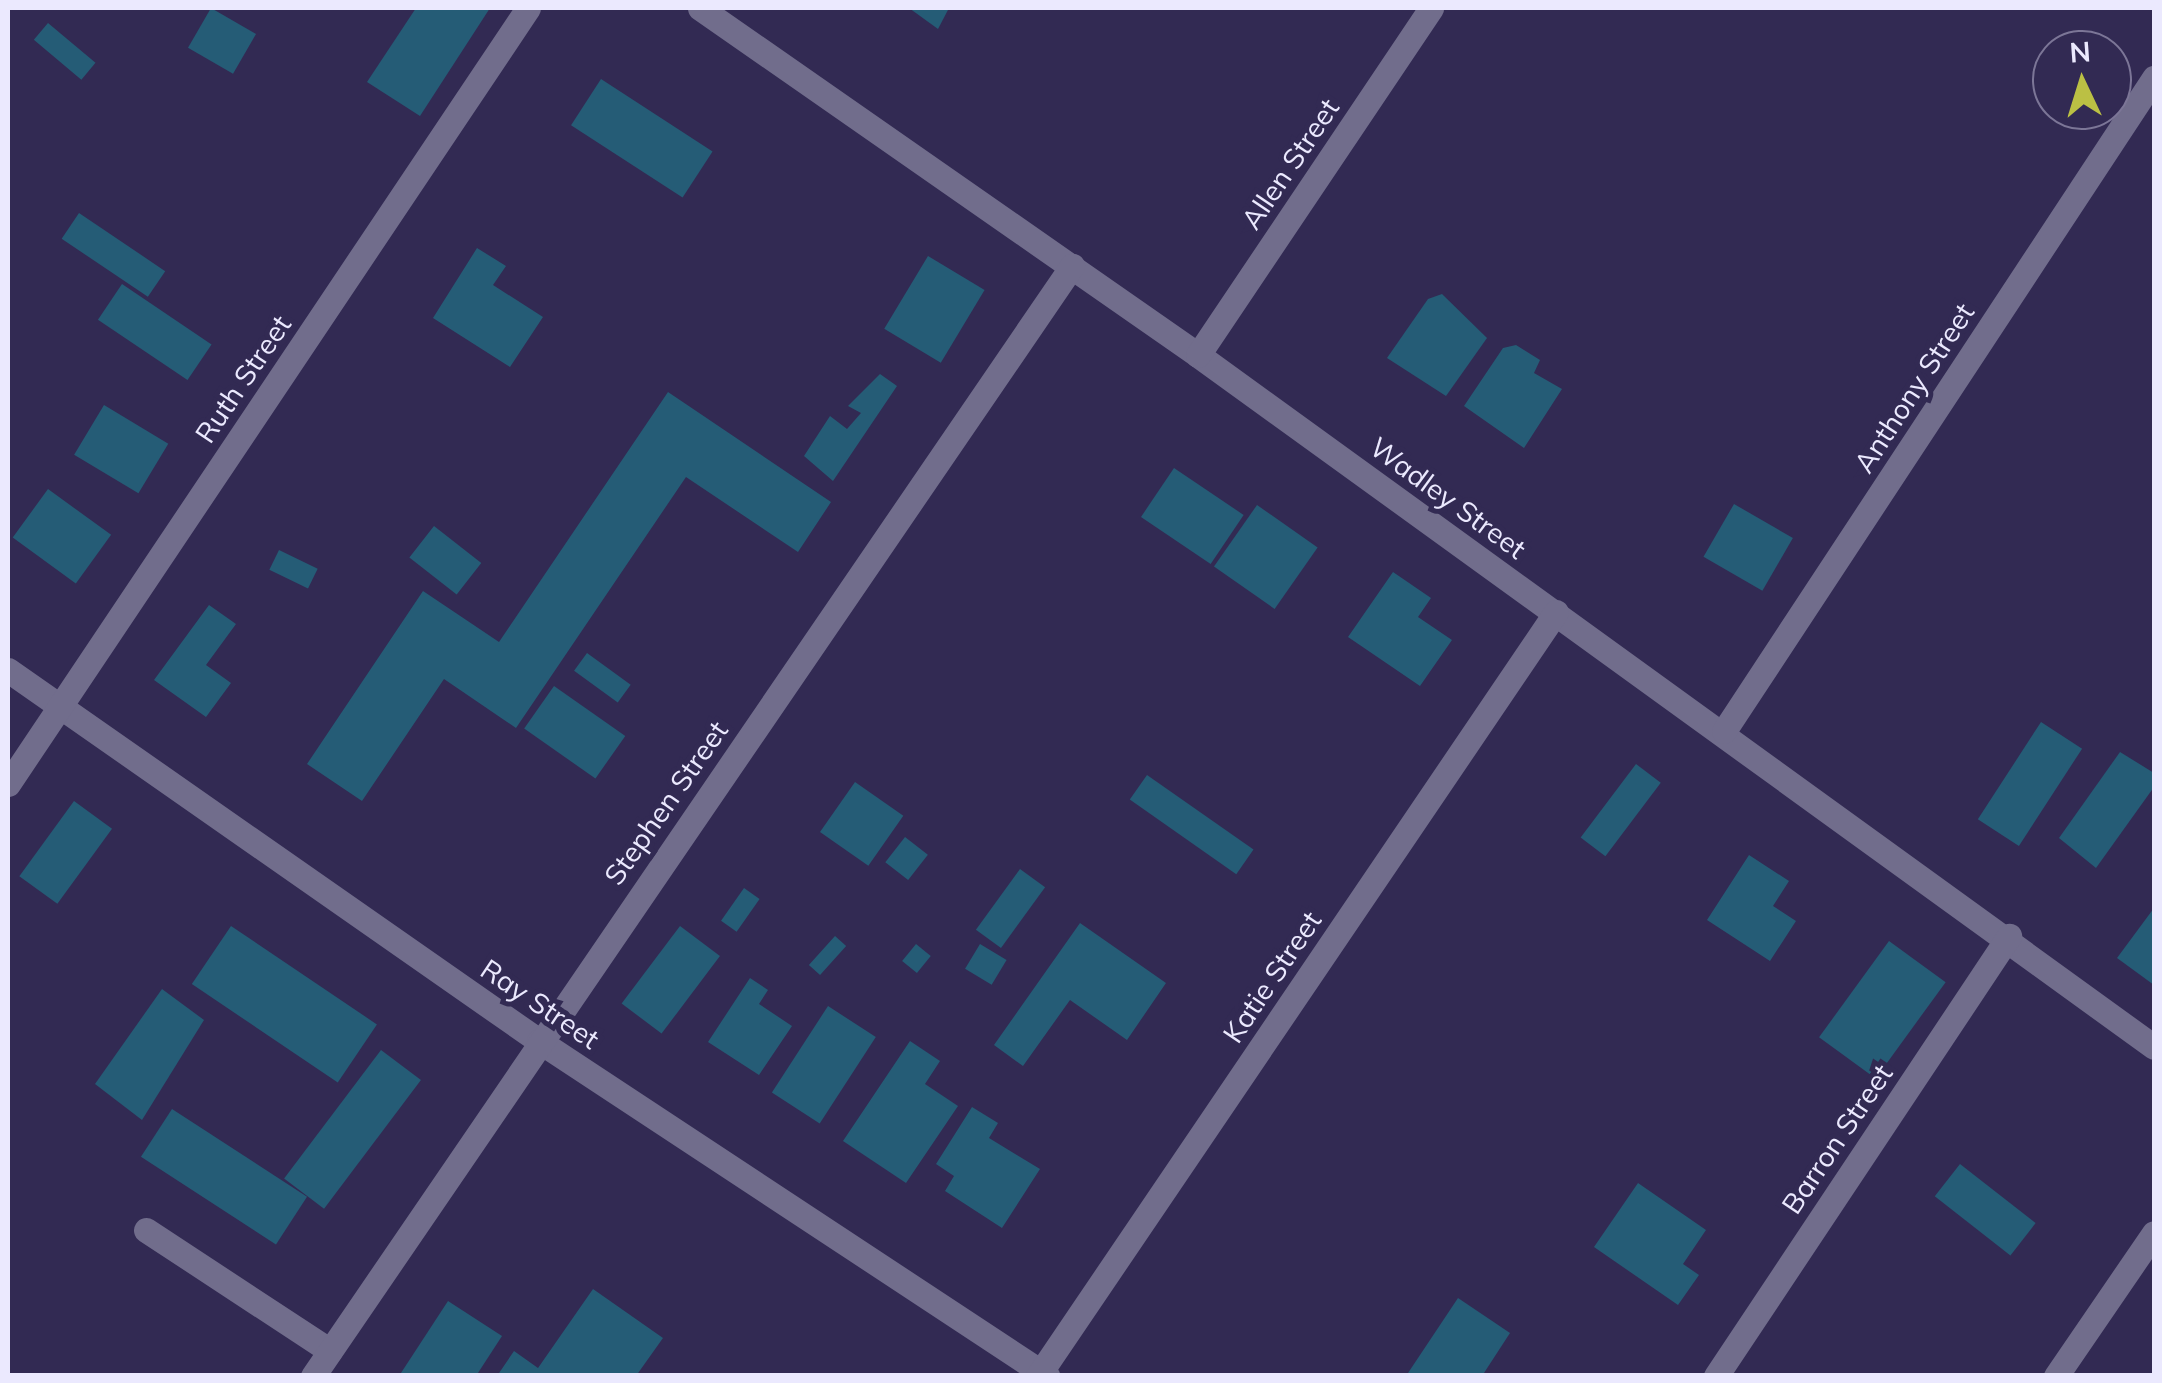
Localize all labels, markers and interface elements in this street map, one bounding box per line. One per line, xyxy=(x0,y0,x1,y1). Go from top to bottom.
north arrow xyxy=(2032,30,2132,130)
text: N xyxy=(2068,33,2092,70)
street label: Allen Street xyxy=(1234,92,1346,236)
street label: Anthony Street xyxy=(1847,297,1981,479)
street label: Ruth Street xyxy=(188,309,298,449)
street label: Wadley Street xyxy=(1364,430,1532,566)
street label: Stephen Street xyxy=(597,715,735,891)
street label: Katie Street xyxy=(1216,905,1328,1049)
street label: Ray Street xyxy=(474,952,606,1056)
street label: Barron Street xyxy=(1775,1058,1899,1220)

